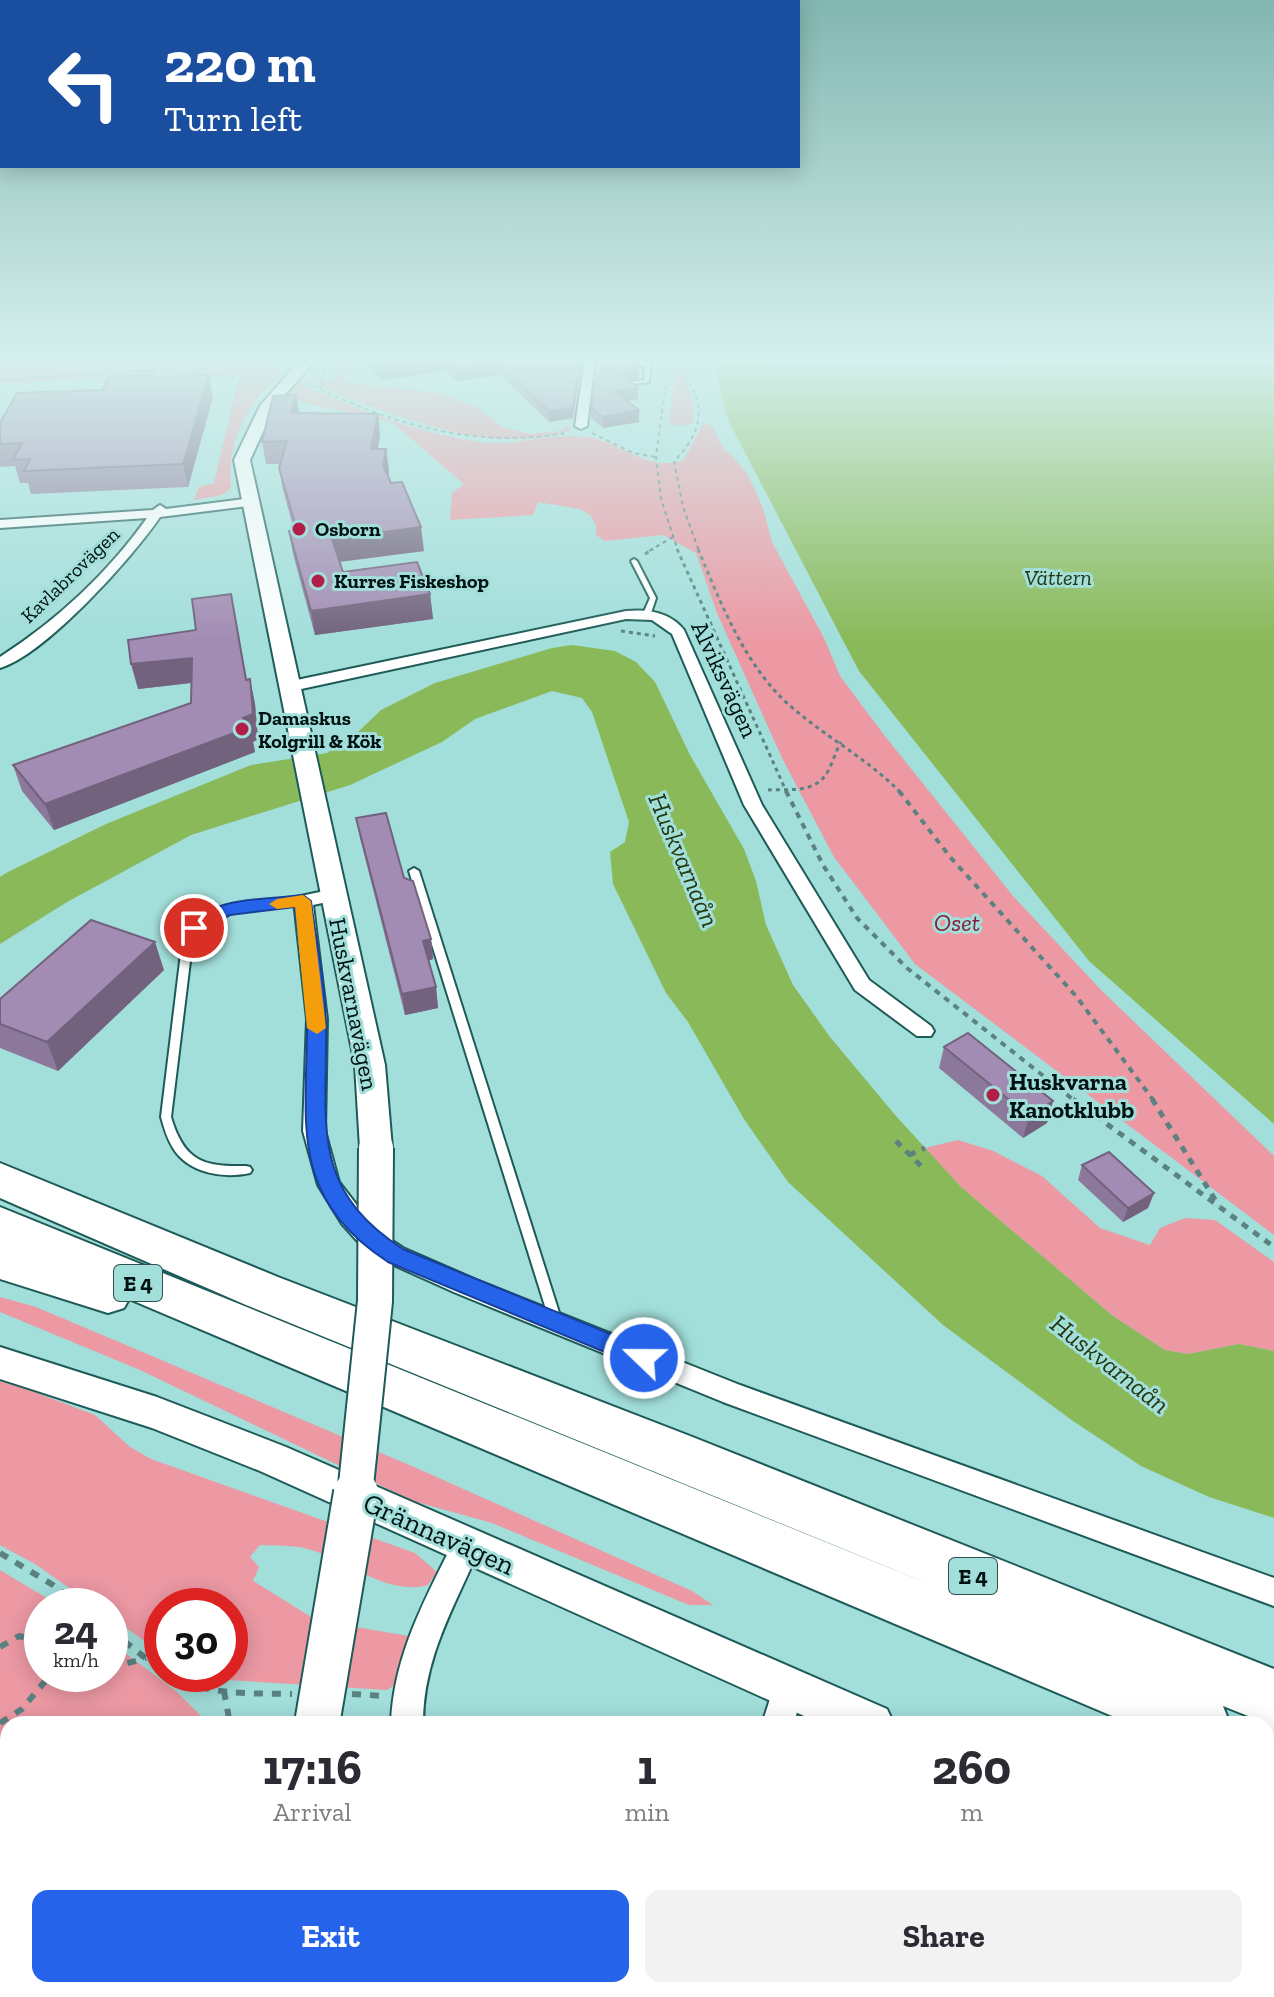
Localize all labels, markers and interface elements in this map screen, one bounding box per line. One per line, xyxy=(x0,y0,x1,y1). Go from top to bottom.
text: 220 m xyxy=(164,29,316,96)
icon: left xyxy=(32,32,136,136)
text: Turn left xyxy=(164,97,302,140)
place label: Osborn xyxy=(315,517,381,541)
marker: Osborn xyxy=(290,520,308,538)
street label: Kavlabrovägen xyxy=(16,522,125,628)
water label: Vättern xyxy=(1024,564,1092,591)
place label: Kurres Fiskeshop xyxy=(334,569,489,593)
marker: Kurres Fiskeshop xyxy=(309,572,327,590)
street label: Alviksvägen xyxy=(685,616,765,742)
place label: Damaskus Kolgrill & Kök xyxy=(258,706,381,753)
marker: Damaskus Kolgrill & Kök xyxy=(233,720,251,738)
water label: Huskvarnaån xyxy=(641,788,727,932)
pin xyxy=(160,894,228,962)
icon: arrive xyxy=(172,906,216,950)
park label: Oset xyxy=(934,908,980,937)
street label: Huskvarnavägen xyxy=(323,915,385,1093)
place label: Huskvarna Kanotklubb xyxy=(1009,1067,1134,1124)
marker: Huskvarna Kanotklubb xyxy=(984,1086,1002,1104)
road number: E 4 xyxy=(114,1265,162,1301)
water label: Huskvarnaån xyxy=(1044,1308,1176,1420)
position arrow xyxy=(602,1316,686,1400)
street label: Grännavägen xyxy=(358,1486,520,1582)
road number: E 4 xyxy=(949,1558,997,1594)
speed limit sign: 30 xyxy=(144,1588,248,1692)
text: 24 xyxy=(54,1606,98,1654)
text: km/h xyxy=(53,1648,99,1672)
text: 17:16 xyxy=(263,1739,362,1796)
text: 1 xyxy=(637,1739,657,1796)
text: 260 xyxy=(932,1739,1011,1796)
text: Arrival xyxy=(273,1796,352,1828)
text: min xyxy=(625,1796,669,1828)
text: m xyxy=(960,1796,983,1828)
button: Exit xyxy=(32,1890,629,1982)
button: Share xyxy=(645,1890,1242,1982)

